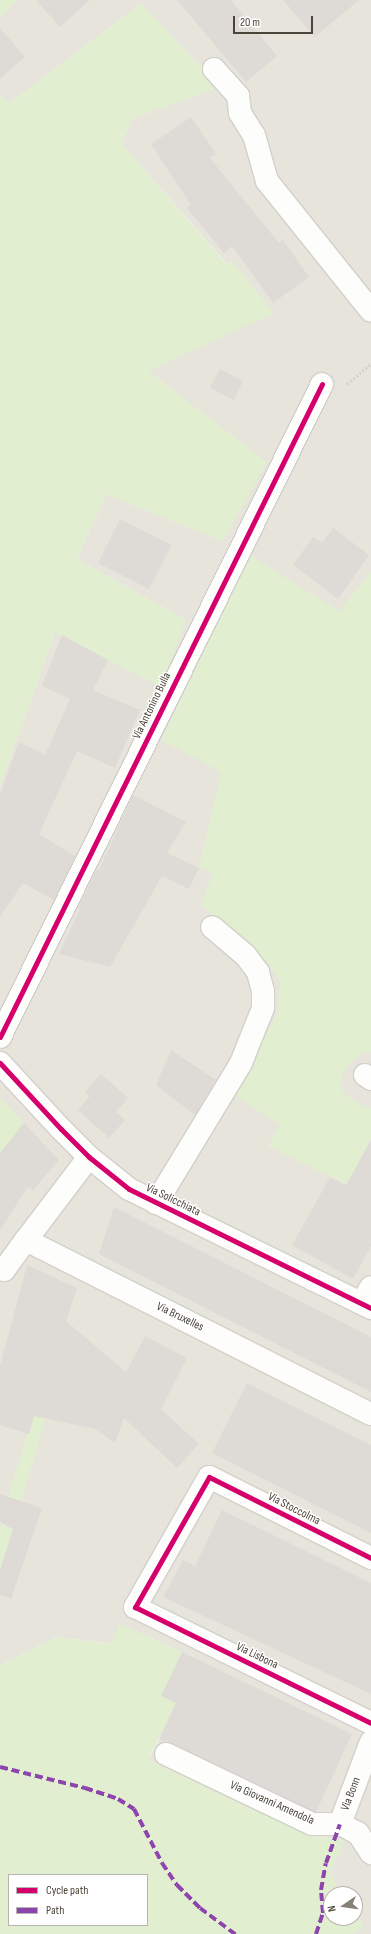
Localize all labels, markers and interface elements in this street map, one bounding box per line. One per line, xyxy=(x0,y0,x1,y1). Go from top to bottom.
scale bar xyxy=(235,8,315,34)
text: 20 m xyxy=(240,15,260,30)
street label: Via Antonino Bulla xyxy=(130,670,174,742)
street label: Via Solicchiata xyxy=(143,1181,203,1219)
street label: Via Bruxelles xyxy=(154,1299,206,1335)
street label: Via Stoccolma xyxy=(265,1490,323,1528)
street label: Via Lisbona xyxy=(234,1640,280,1672)
street label: Via Bonn xyxy=(338,1775,364,1813)
street label: Via Giovanni Amendola xyxy=(228,1778,316,1828)
legend xyxy=(8,1874,148,1926)
text: Cycle path xyxy=(46,1883,88,1898)
north arrow xyxy=(323,1886,363,1926)
text: Path xyxy=(46,1903,64,1918)
text: N xyxy=(325,1904,339,1913)

